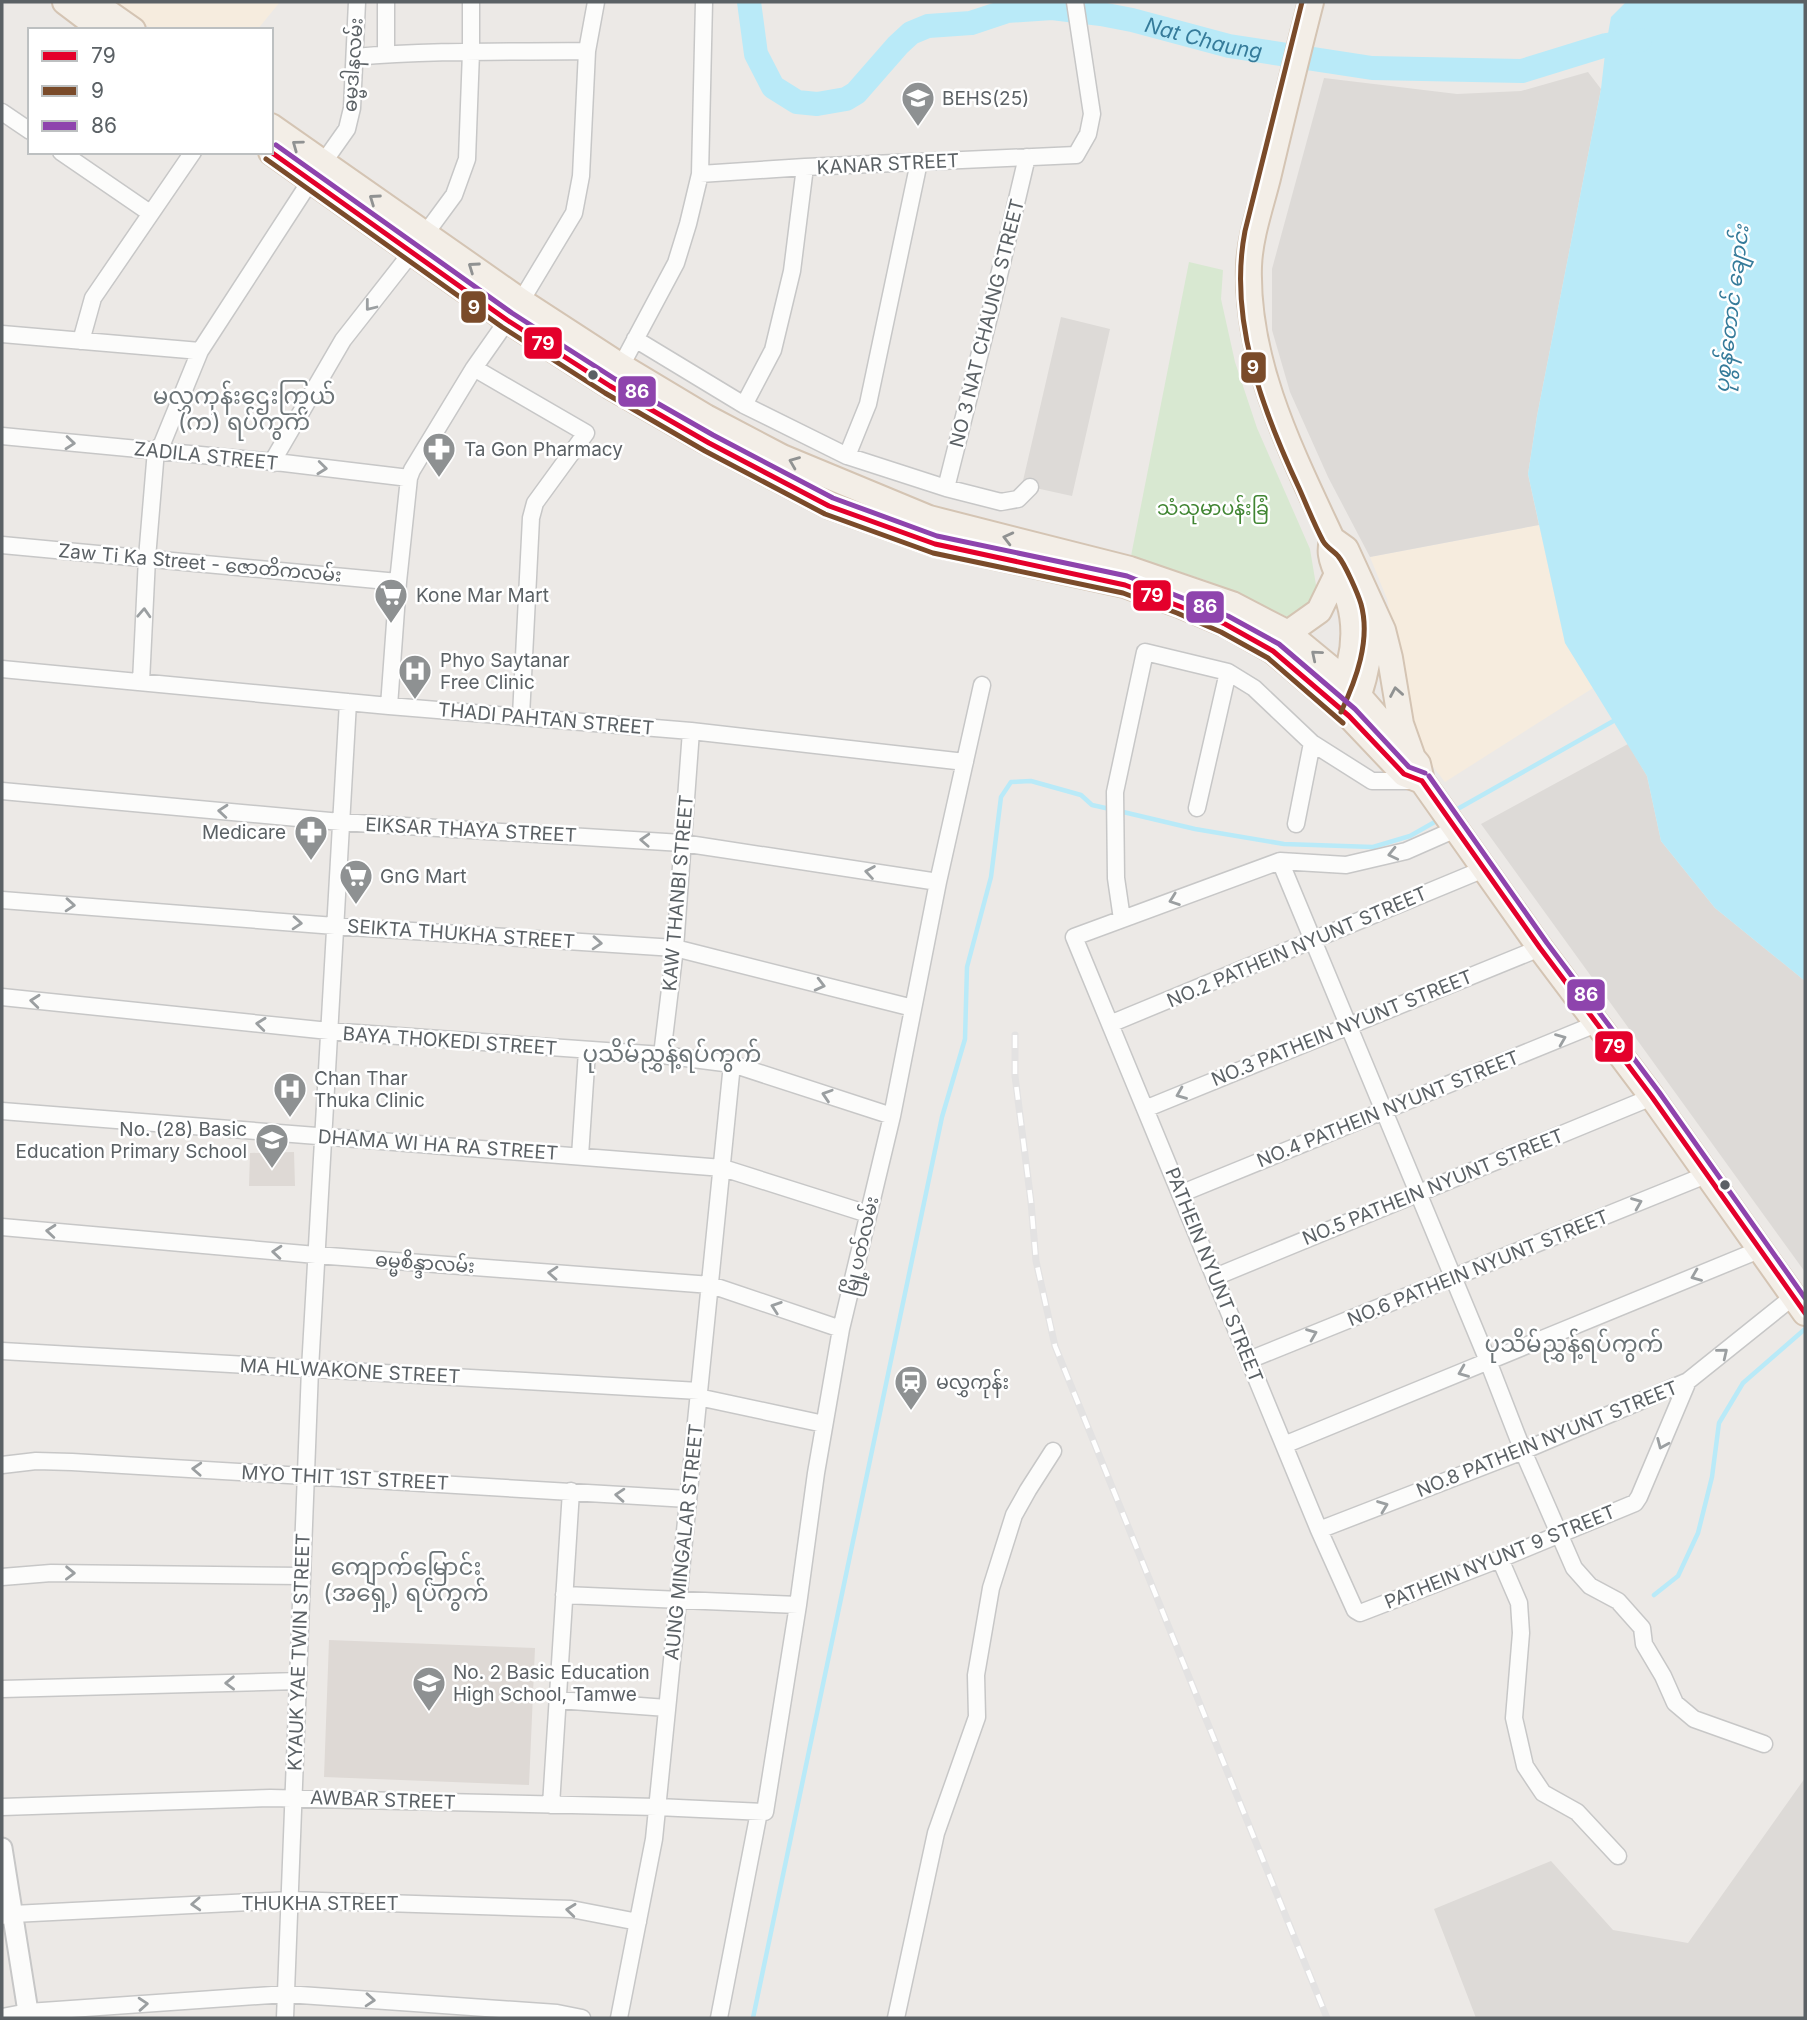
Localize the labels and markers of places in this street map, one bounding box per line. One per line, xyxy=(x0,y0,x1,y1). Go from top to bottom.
school or university icon: BEHS(25) xyxy=(899,79,937,128)
place label: BEHS(25) xyxy=(942,87,1029,110)
unlabelled marker xyxy=(586,368,600,382)
pharmacy icon: Ta Gon Pharmacy xyxy=(420,430,458,479)
place label: Ta Gon Pharmacy xyxy=(464,438,623,461)
supermarket icon: Kone Mar Mart xyxy=(372,576,410,625)
place label: Kone Mar Mart xyxy=(416,584,549,607)
place label: Phyo Saytanar Free Clinic xyxy=(440,649,570,694)
hospital icon: Phyo Saytanar Free Clinic xyxy=(396,652,434,701)
pharmacy icon: Medicare xyxy=(292,813,330,862)
place label: Medicare xyxy=(202,821,286,844)
supermarket icon: GnG Mart xyxy=(337,857,375,906)
place label: GnG Mart xyxy=(380,865,466,888)
place label: Chan Thar Thuka Clinic xyxy=(314,1067,425,1112)
hospital icon: Chan Thar Thuka Clinic xyxy=(271,1070,309,1119)
place label: No. (28) Basic Education Primary School xyxy=(16,1118,247,1163)
school or university icon: No. (28) Basic Education Primary School xyxy=(253,1121,291,1170)
unlabelled marker xyxy=(1718,1178,1732,1192)
station icon: မလွှကုန်း xyxy=(892,1363,930,1412)
place label: မလွှကုန်း xyxy=(936,1368,1009,1399)
place label: No. 2 Basic Education High School, Tamwe xyxy=(453,1661,650,1706)
school or university icon: No. 2 Basic Education High School, Tamwe xyxy=(410,1664,448,1713)

